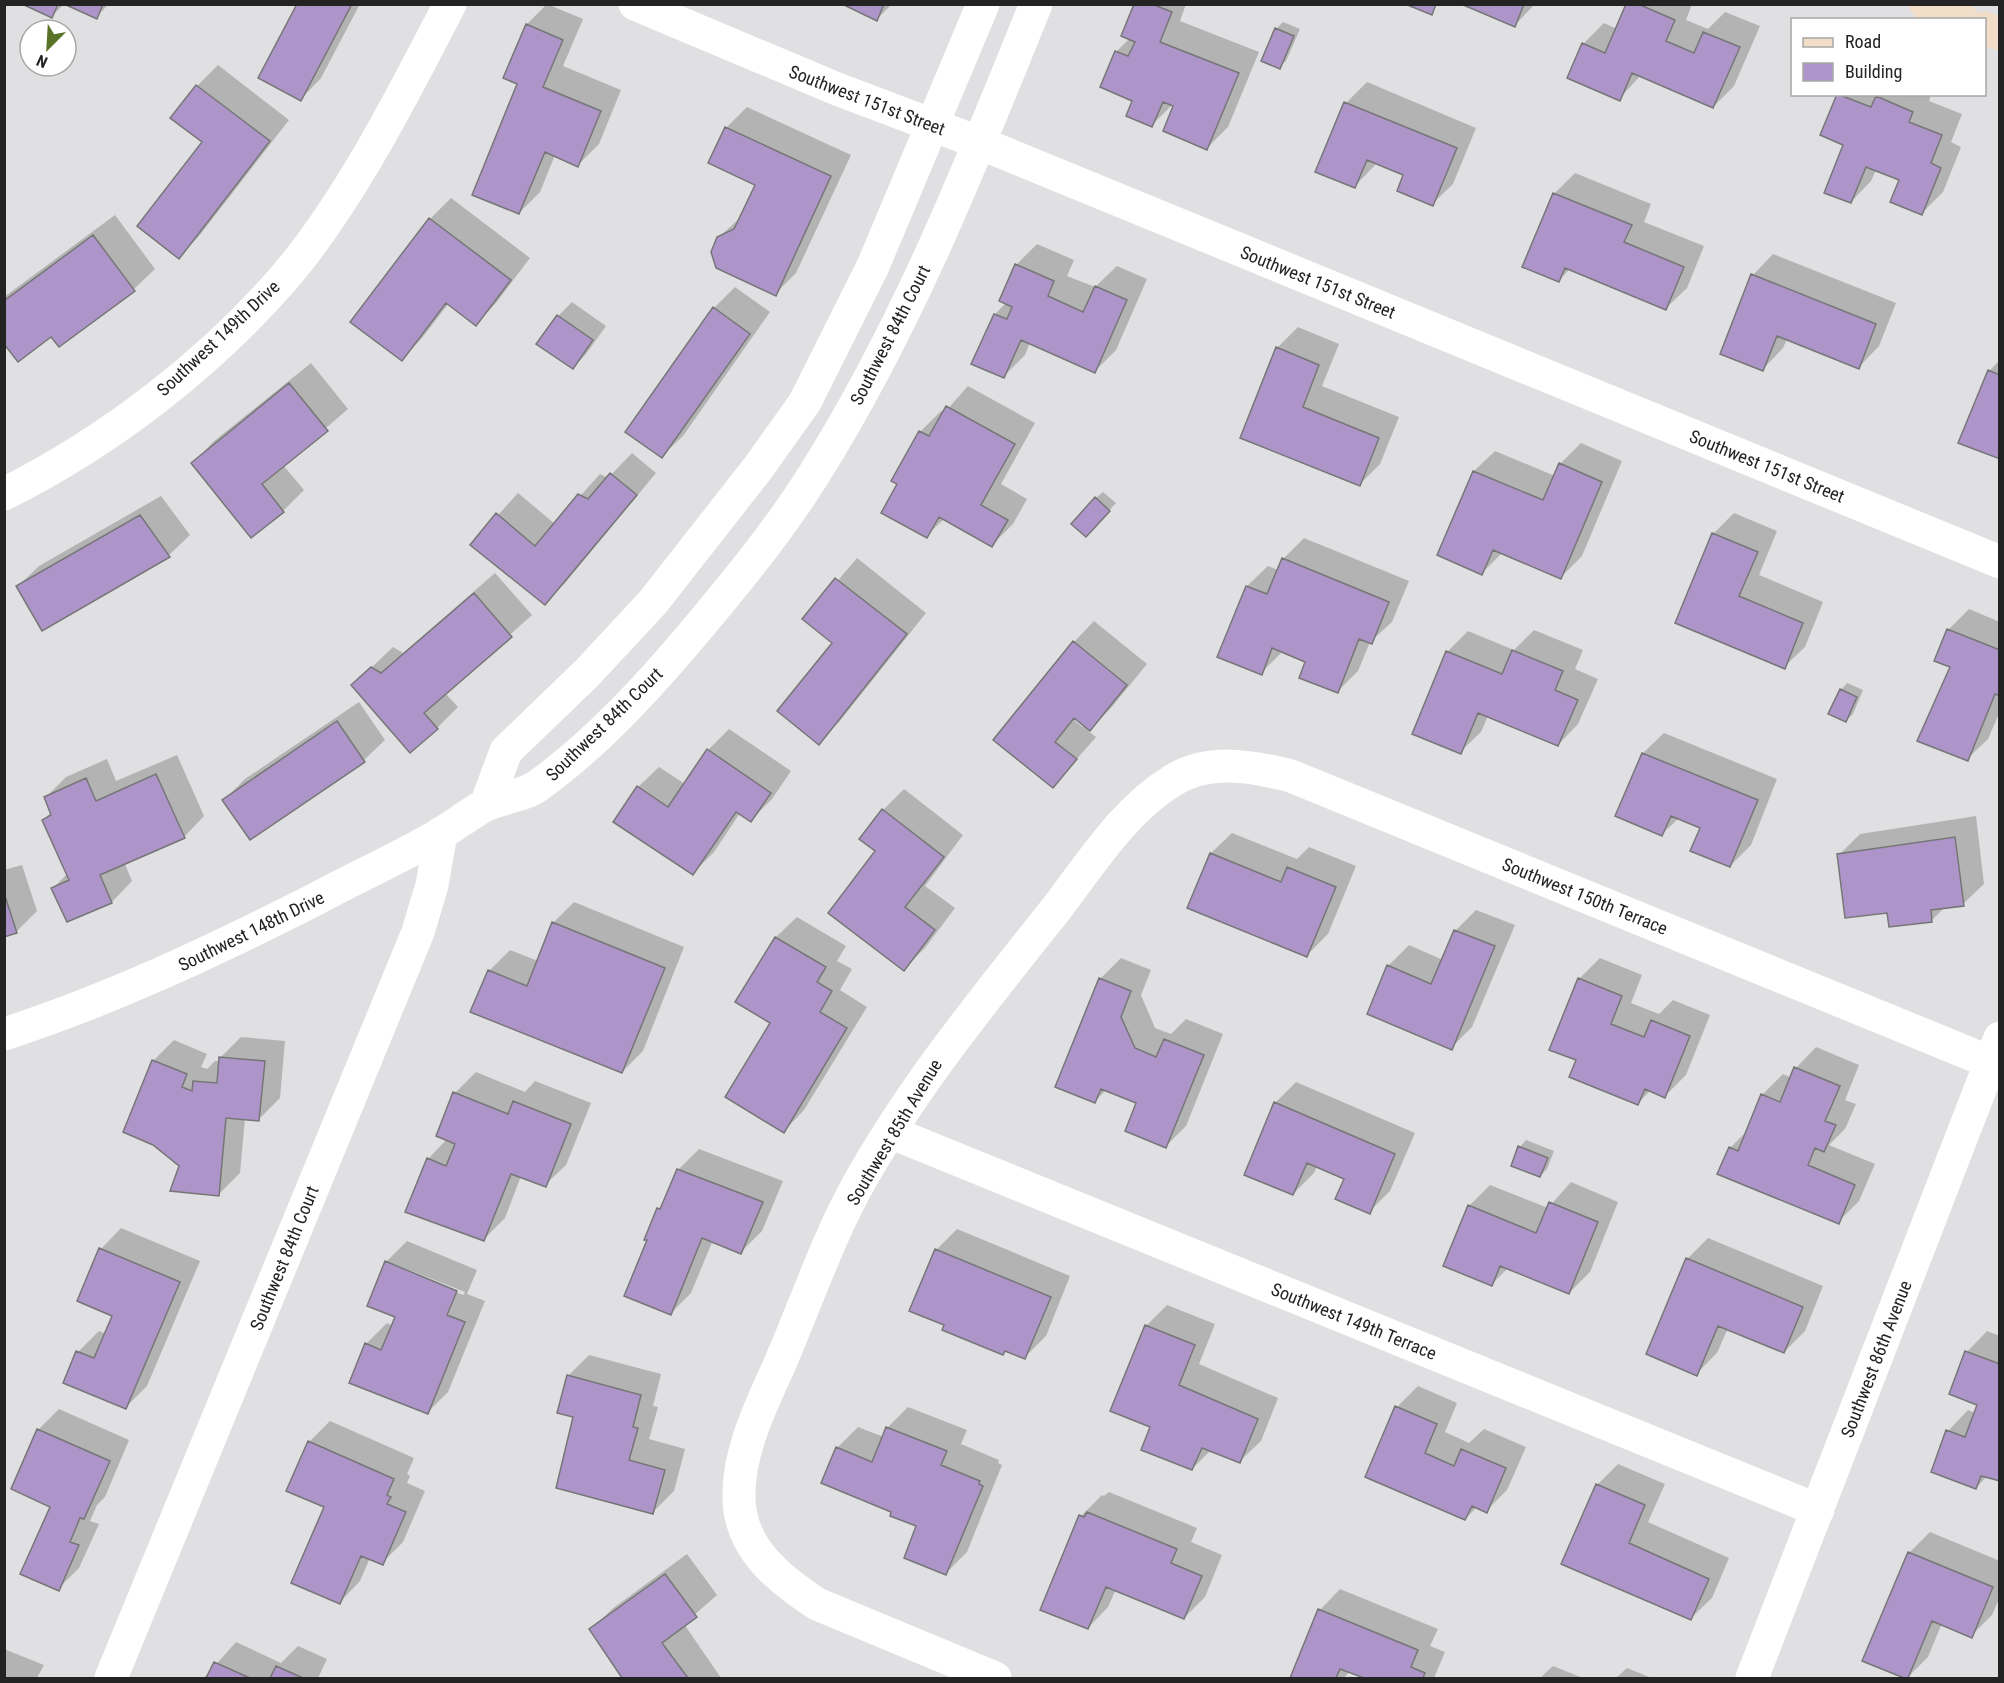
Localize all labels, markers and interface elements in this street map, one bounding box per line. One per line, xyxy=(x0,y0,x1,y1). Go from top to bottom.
north arrow xyxy=(18,18,78,78)
legend xyxy=(1791,18,1986,96)
text: Road xyxy=(1845,31,1881,52)
text: N xyxy=(34,51,50,72)
street label: Southwest 151st Street xyxy=(786,61,948,139)
text: Building xyxy=(1845,61,1902,82)
street label: Southwest 151st Street xyxy=(1237,241,1399,323)
street label: Southwest 84th Court xyxy=(846,262,934,408)
street label: Southwest 149th Drive xyxy=(152,276,284,400)
street label: Southwest 151st Street xyxy=(1686,425,1848,507)
street label: Southwest 84th Court xyxy=(541,663,667,785)
street label: Southwest 150th Terrace xyxy=(1499,853,1671,939)
street label: Southwest 148th Drive xyxy=(175,887,327,975)
street label: Southwest 85th Avenue xyxy=(842,1055,946,1209)
street label: Southwest 84th Court xyxy=(245,1183,323,1333)
street label: Southwest 86th Avenue xyxy=(1836,1277,1916,1441)
street label: Southwest 149th Terrace xyxy=(1268,1278,1440,1364)

